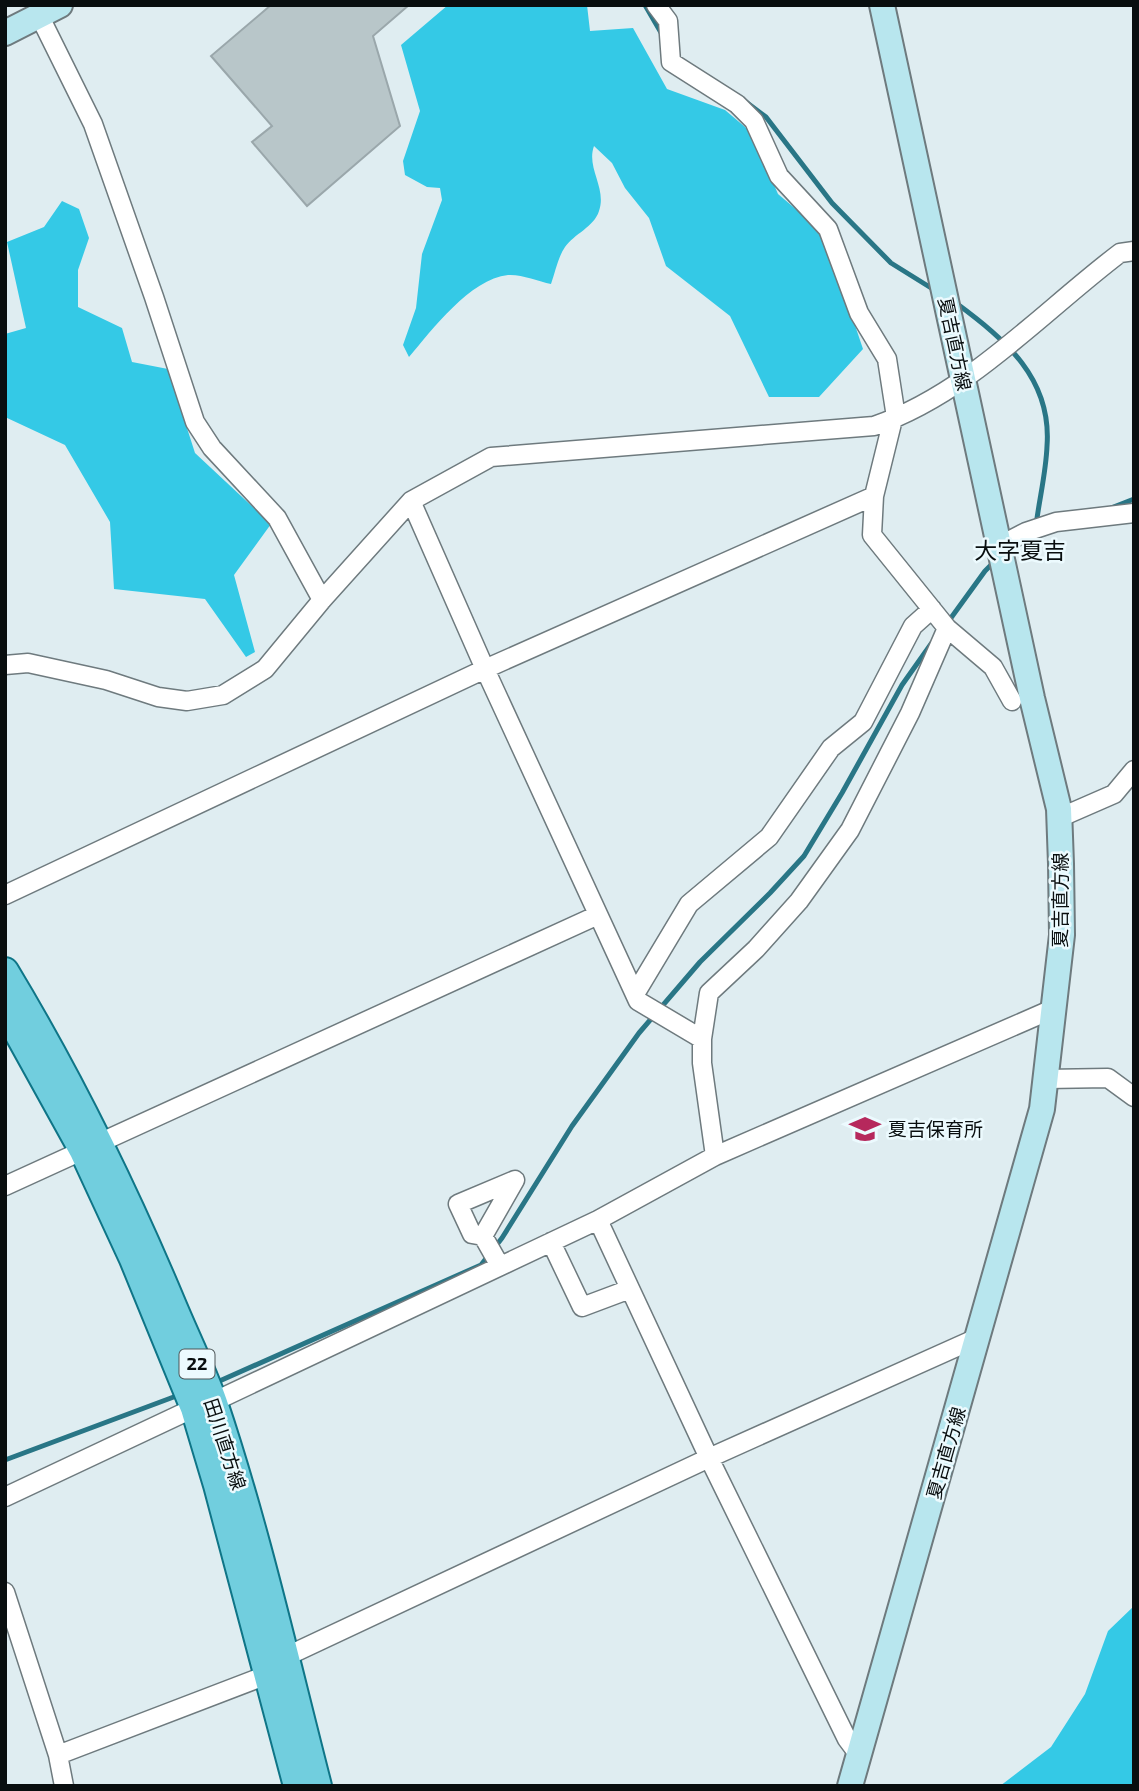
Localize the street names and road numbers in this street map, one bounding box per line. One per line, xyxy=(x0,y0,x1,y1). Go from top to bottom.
street label: 夏吉直方線 xyxy=(934,295,977,393)
street label: 夏吉直方線 xyxy=(1048,852,1071,948)
road number: 22 xyxy=(180,1350,214,1378)
street label: 田川直方線 xyxy=(200,1395,251,1493)
street label: 夏吉直方線 xyxy=(921,1404,970,1502)

